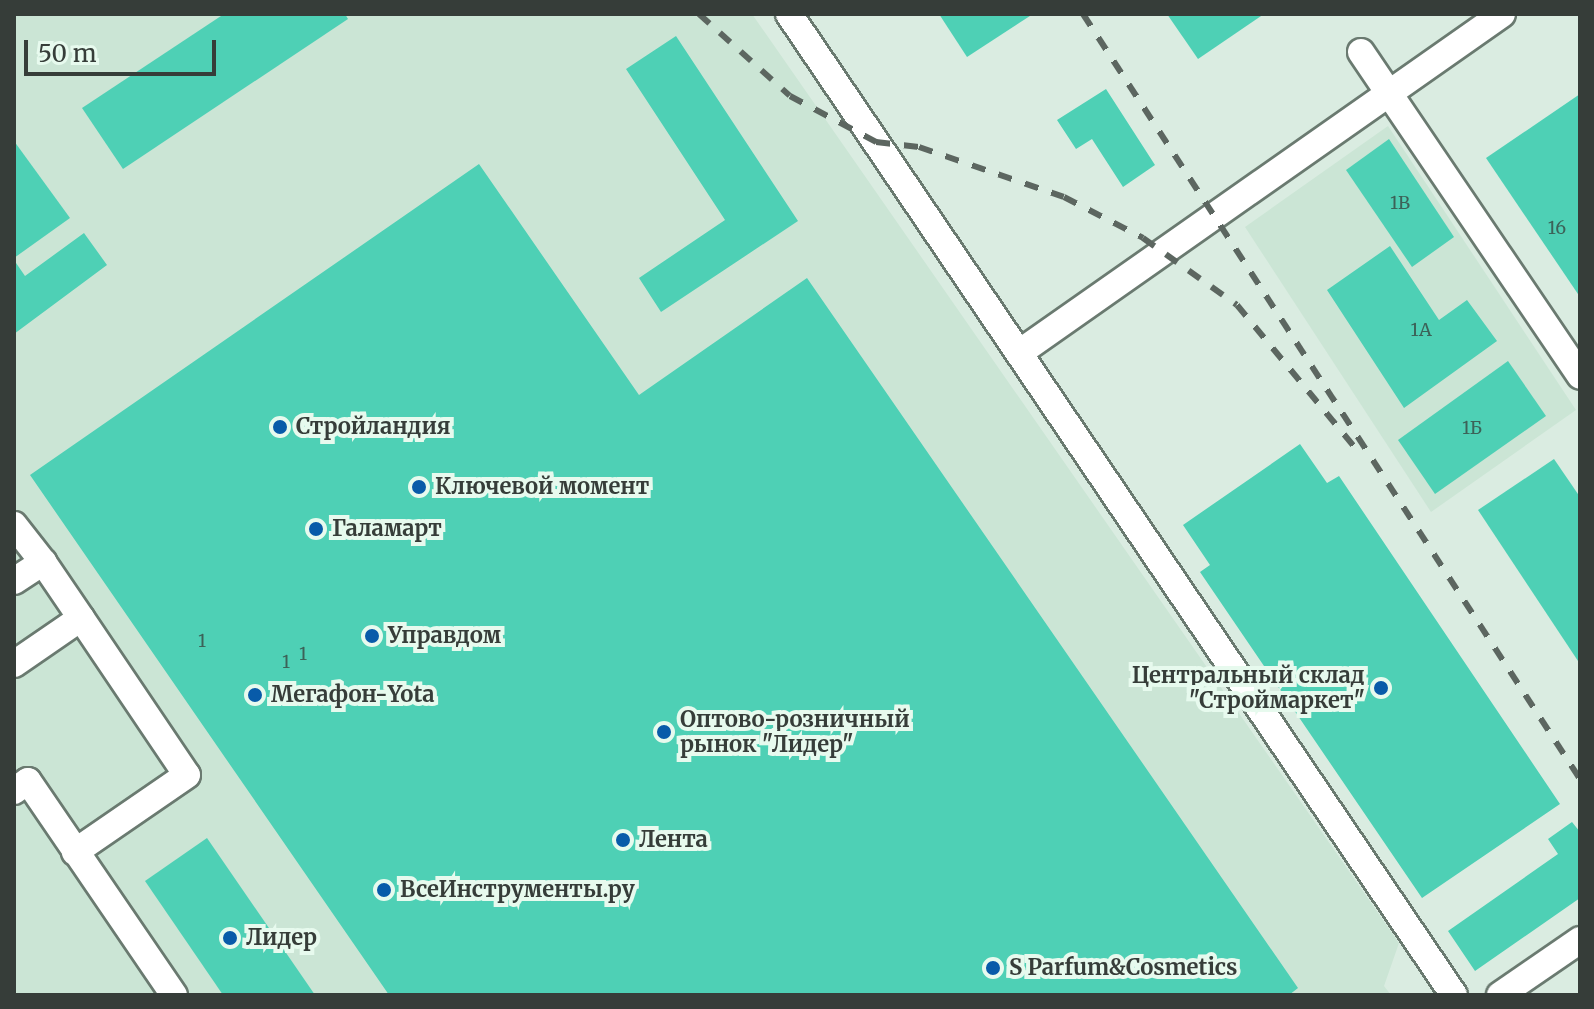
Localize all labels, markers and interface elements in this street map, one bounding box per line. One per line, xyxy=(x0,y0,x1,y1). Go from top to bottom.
scale bar xyxy=(28,24,220,74)
text: 50 m xyxy=(38,38,97,69)
house number: 1В xyxy=(1390,192,1410,214)
house number: 16 xyxy=(1548,217,1566,239)
house number: 1А xyxy=(1410,319,1432,341)
place label: Стройландия xyxy=(296,414,451,440)
house number: 1Б xyxy=(1462,417,1482,439)
marker: Стройландия xyxy=(271,418,289,436)
place label: Ключевой момент xyxy=(435,474,649,500)
marker: Ключевой момент xyxy=(410,478,428,496)
place label: Галамарт xyxy=(332,516,442,542)
marker: Галамарт xyxy=(307,520,325,538)
place label: Управдом xyxy=(388,623,501,649)
marker: Управдом xyxy=(363,627,381,645)
house number: 1 xyxy=(198,630,206,652)
house number: 1 xyxy=(299,643,307,665)
house number: 1 xyxy=(282,651,290,673)
place label: Центральный склад "Строймаркет" xyxy=(1132,662,1365,714)
marker: Центральный склад "Строймаркет" xyxy=(1372,679,1390,697)
place label: Мегафон-Yota xyxy=(271,682,435,708)
marker: Мегафон-Yota xyxy=(246,686,264,704)
place label: Оптово-розничный рынок "Лидер" xyxy=(680,706,910,758)
marker: Оптово-розничный рынок "Лидер" xyxy=(655,723,673,741)
place label: Лента xyxy=(639,827,708,853)
marker: Лента xyxy=(614,831,632,849)
place label: ВсеИнструменты.ру xyxy=(400,877,635,903)
marker: ВсеИнструменты.ру xyxy=(375,881,393,899)
place label: Лидер xyxy=(246,925,317,951)
marker: Лидер xyxy=(221,929,239,947)
place label: S Parfum&Cosmetics xyxy=(1009,955,1237,981)
marker: S Parfum&Cosmetics xyxy=(984,959,1002,977)

